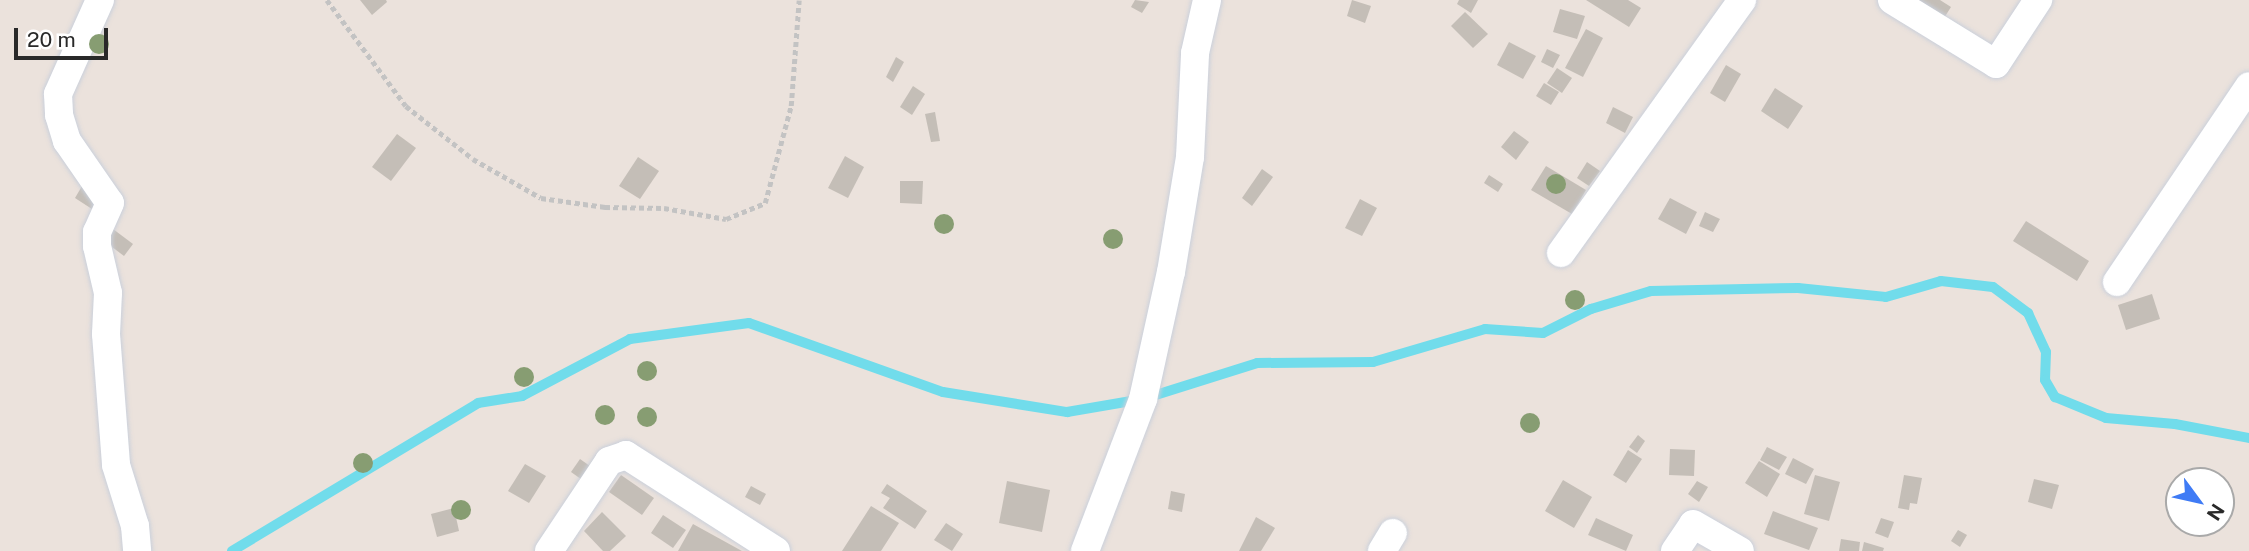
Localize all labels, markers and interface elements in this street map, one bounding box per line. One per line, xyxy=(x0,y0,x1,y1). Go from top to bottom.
scale bar xyxy=(18,14,112,58)
text: 20 m xyxy=(27,27,76,52)
north arrow xyxy=(2165,467,2235,537)
text: N xyxy=(2203,500,2229,525)

